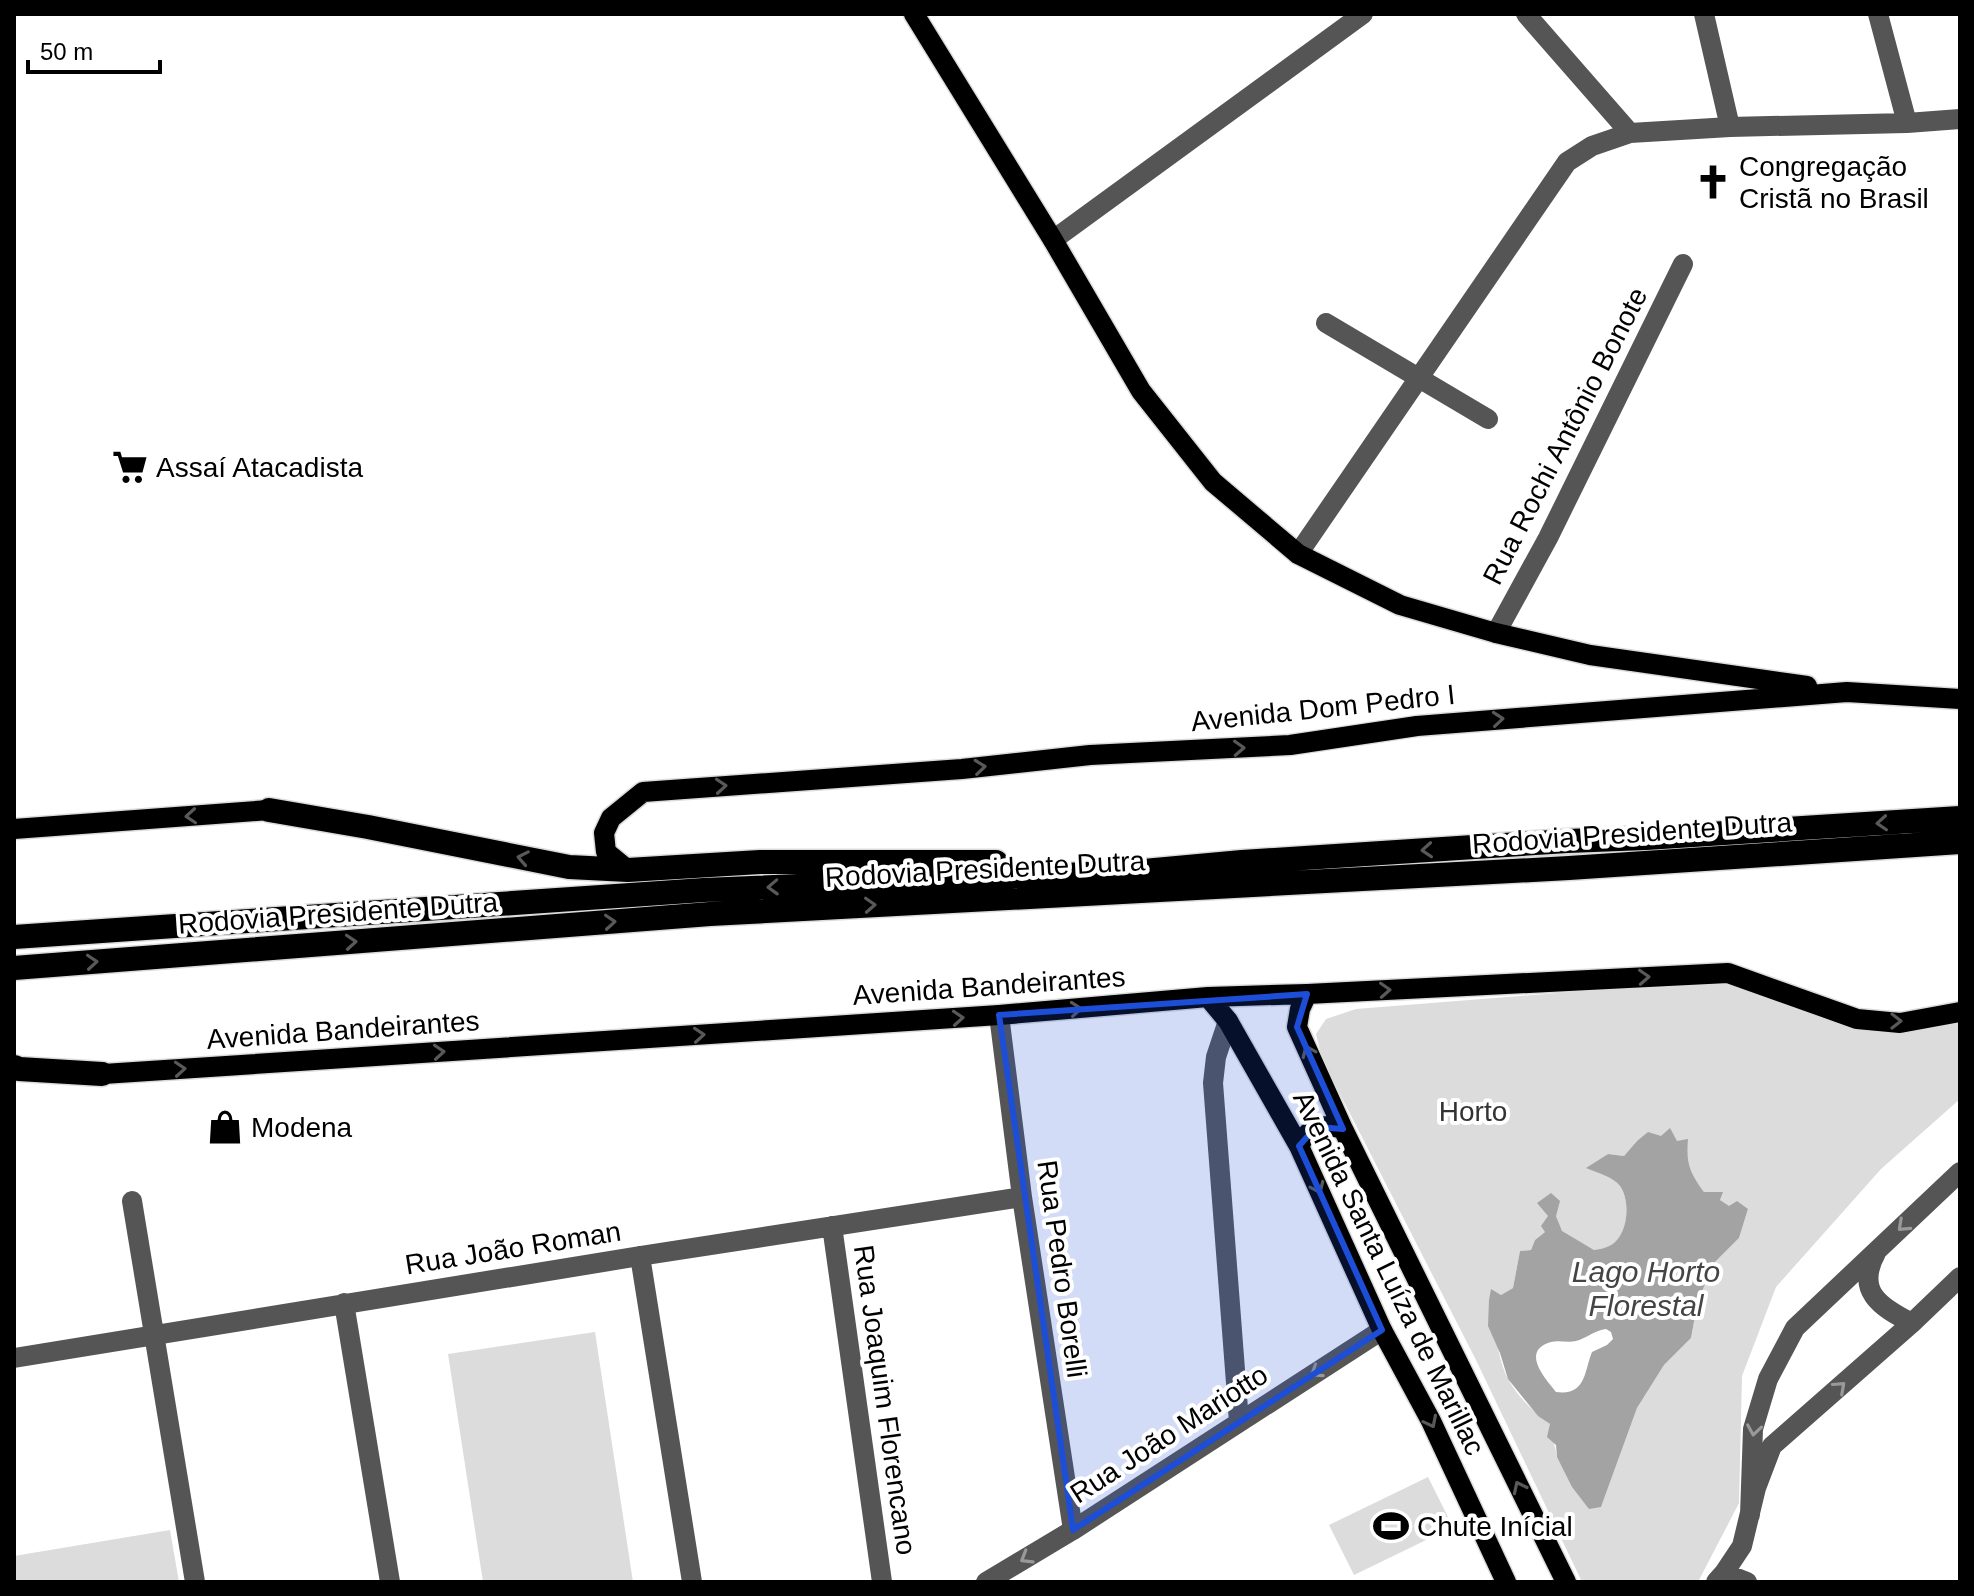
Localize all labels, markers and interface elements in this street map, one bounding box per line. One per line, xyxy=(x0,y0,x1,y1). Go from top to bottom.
scale bar xyxy=(28,24,160,74)
text: 50 m xyxy=(40,38,93,65)
place label: Congregação Cristã no Brasil xyxy=(1739,151,1929,214)
church icon: Congregação Cristã no Brasil xyxy=(1694,163,1732,201)
street label: Rua Rochi Antônio Bonote xyxy=(1477,283,1653,589)
supermarket icon: Assaí Atacadista xyxy=(111,448,149,486)
place label: Assaí Atacadista xyxy=(156,452,363,483)
street label: Avenida Dom Pedro I xyxy=(1189,679,1457,737)
one-way arrow xyxy=(1492,711,1505,728)
one-way arrow xyxy=(1233,740,1246,757)
one-way arrow xyxy=(974,759,987,776)
one-way arrow xyxy=(715,778,728,795)
street label: Rodovia Presidente Dutra xyxy=(1471,806,1793,860)
one-way arrow xyxy=(184,807,197,824)
one-way arrow xyxy=(1875,814,1888,831)
one-way arrow xyxy=(1420,841,1433,858)
street label: Rodovia Presidente Dutra xyxy=(824,845,1146,893)
one-way arrow xyxy=(516,850,530,867)
one-way arrow xyxy=(766,878,779,895)
street label: Rodovia Presidente Dutra xyxy=(177,886,499,940)
one-way arrow xyxy=(864,897,877,914)
one-way arrow xyxy=(604,914,617,931)
one-way arrow xyxy=(345,934,358,951)
one-way arrow xyxy=(86,954,99,971)
street label: Avenida Bandeirantes xyxy=(852,961,1126,1011)
one-way arrow xyxy=(1638,969,1651,986)
one-way arrow xyxy=(1379,982,1392,999)
one-way arrow xyxy=(1070,1000,1083,1017)
street label: Avenida Bandeirantes xyxy=(206,1005,480,1055)
one-way arrow xyxy=(952,1010,965,1027)
one-way arrow xyxy=(1890,1012,1903,1030)
one-way arrow xyxy=(693,1027,706,1044)
one-way arrow xyxy=(433,1044,446,1061)
one-way arrow xyxy=(1302,1045,1318,1060)
one-way arrow xyxy=(174,1061,187,1078)
street label: Avenida Santa Luíza de Marillac xyxy=(1287,1086,1491,1460)
park label: Horto xyxy=(1439,1096,1507,1127)
shop icon: Modena xyxy=(206,1108,244,1146)
place label: Modena xyxy=(251,1112,353,1143)
street label: Rua Pedro Borelli xyxy=(1031,1158,1093,1380)
one-way arrow xyxy=(1308,1180,1324,1194)
street label: Rua João Roman xyxy=(403,1216,623,1280)
one-way arrow xyxy=(1898,1216,1912,1231)
street label: Rua Joaquim Florencano xyxy=(848,1243,922,1557)
water label: Lago Horto Florestal xyxy=(1572,1255,1720,1322)
street label: Rua João Mariotto xyxy=(1065,1359,1273,1509)
one-way arrow xyxy=(1310,1363,1325,1378)
one-way arrow xyxy=(1830,1383,1845,1397)
one-way arrow xyxy=(1422,1414,1437,1429)
one-way arrow xyxy=(1747,1424,1764,1437)
one-way arrow xyxy=(1513,1480,1529,1495)
sports icon: Chute Inícial xyxy=(1372,1507,1410,1545)
place label: Chute Inícial xyxy=(1417,1511,1573,1542)
one-way arrow xyxy=(1020,1548,1035,1563)

